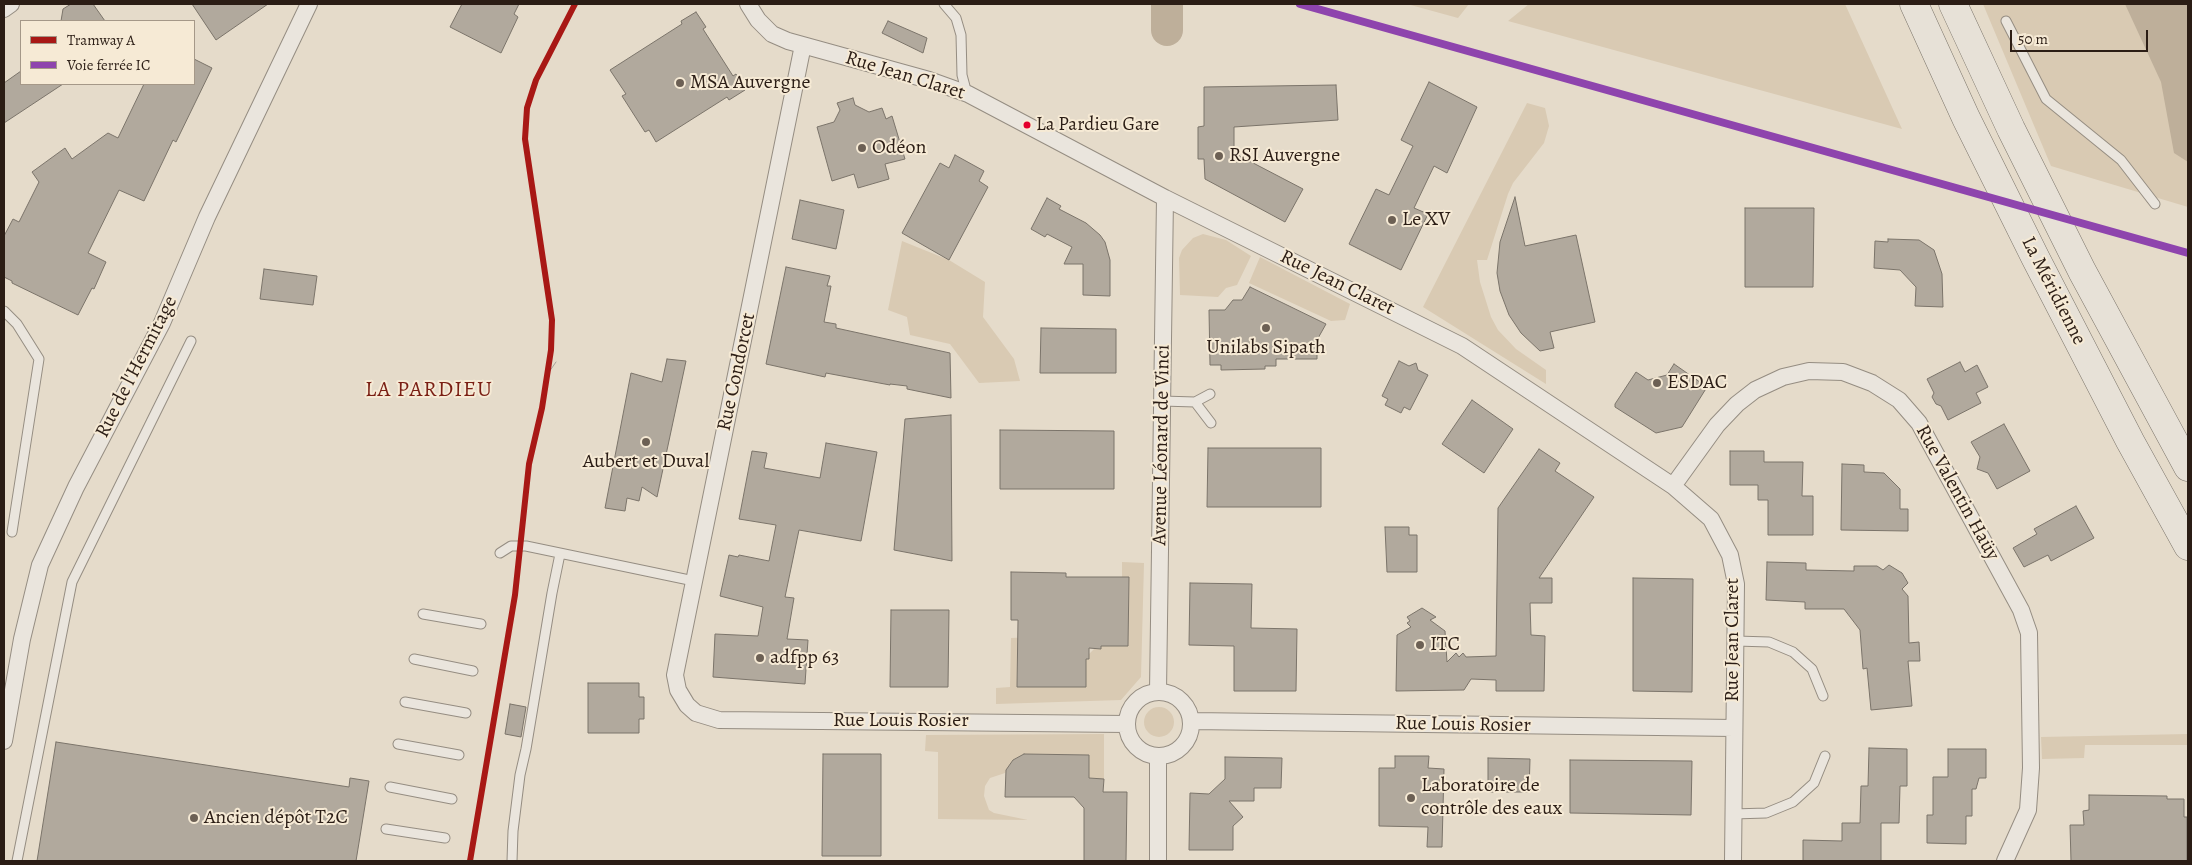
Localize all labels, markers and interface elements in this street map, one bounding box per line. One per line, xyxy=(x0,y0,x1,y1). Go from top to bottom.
legend xyxy=(20,20,195,85)
scale bar xyxy=(2012,20,2150,52)
text: 50 m xyxy=(2018,29,2048,49)
text: Tramway A xyxy=(67,30,135,50)
street label: Rue Jean Claret xyxy=(842,46,968,106)
text: Voie ferrée IC xyxy=(67,55,150,75)
place label: MSA Auvergne xyxy=(690,71,810,95)
marker: MSA Auvergne xyxy=(674,77,686,89)
place label: La Pardieu Gare xyxy=(1036,114,1159,136)
marker: La Pardieu Gare xyxy=(1022,120,1032,130)
place label: Odéon xyxy=(872,136,926,160)
marker: Odéon xyxy=(856,142,868,154)
place label: RSI Auvergne xyxy=(1229,144,1340,168)
marker: RSI Auvergne xyxy=(1213,150,1225,162)
place label: Le XV xyxy=(1402,208,1450,232)
marker: Le XV xyxy=(1386,214,1398,226)
street label: La Méridienne xyxy=(2015,233,2091,349)
street label: Rue Jean Claret xyxy=(1276,245,1398,321)
street label: Rue de l'Hermitage xyxy=(91,292,183,442)
street label: Rue Condorcet xyxy=(713,311,761,433)
marker: Unilabs Sipath xyxy=(1260,322,1272,334)
place label: Unilabs Sipath xyxy=(1206,336,1326,360)
street label: Avenue Léonard de Vinci xyxy=(1148,344,1176,546)
place label: ESDAC xyxy=(1667,371,1727,395)
marker: ESDAC xyxy=(1651,377,1663,389)
district label: LA PARDIEU xyxy=(364,378,494,404)
street label: Rue Valentin Haüy xyxy=(1910,421,2004,565)
marker: Aubert et Duval xyxy=(640,436,652,448)
place label: Aubert et Duval xyxy=(583,450,709,474)
street label: Rue Jean Claret xyxy=(1721,578,1745,702)
place label: ITC xyxy=(1430,633,1460,657)
marker: ITC xyxy=(1414,639,1426,651)
place label: adfpp 63 xyxy=(770,646,839,670)
marker: adfpp 63 xyxy=(754,652,766,664)
street label: Rue Louis Rosier xyxy=(833,709,969,733)
street label: Rue Louis Rosier xyxy=(1395,712,1531,738)
place label: Laboratoire de contrôle des eaux xyxy=(1421,774,1562,821)
marker: Laboratoire de contrôle des eaux xyxy=(1405,792,1417,804)
place label: Ancien dépôt T2C xyxy=(204,806,348,830)
marker: Ancien dépôt T2C xyxy=(188,812,200,824)

